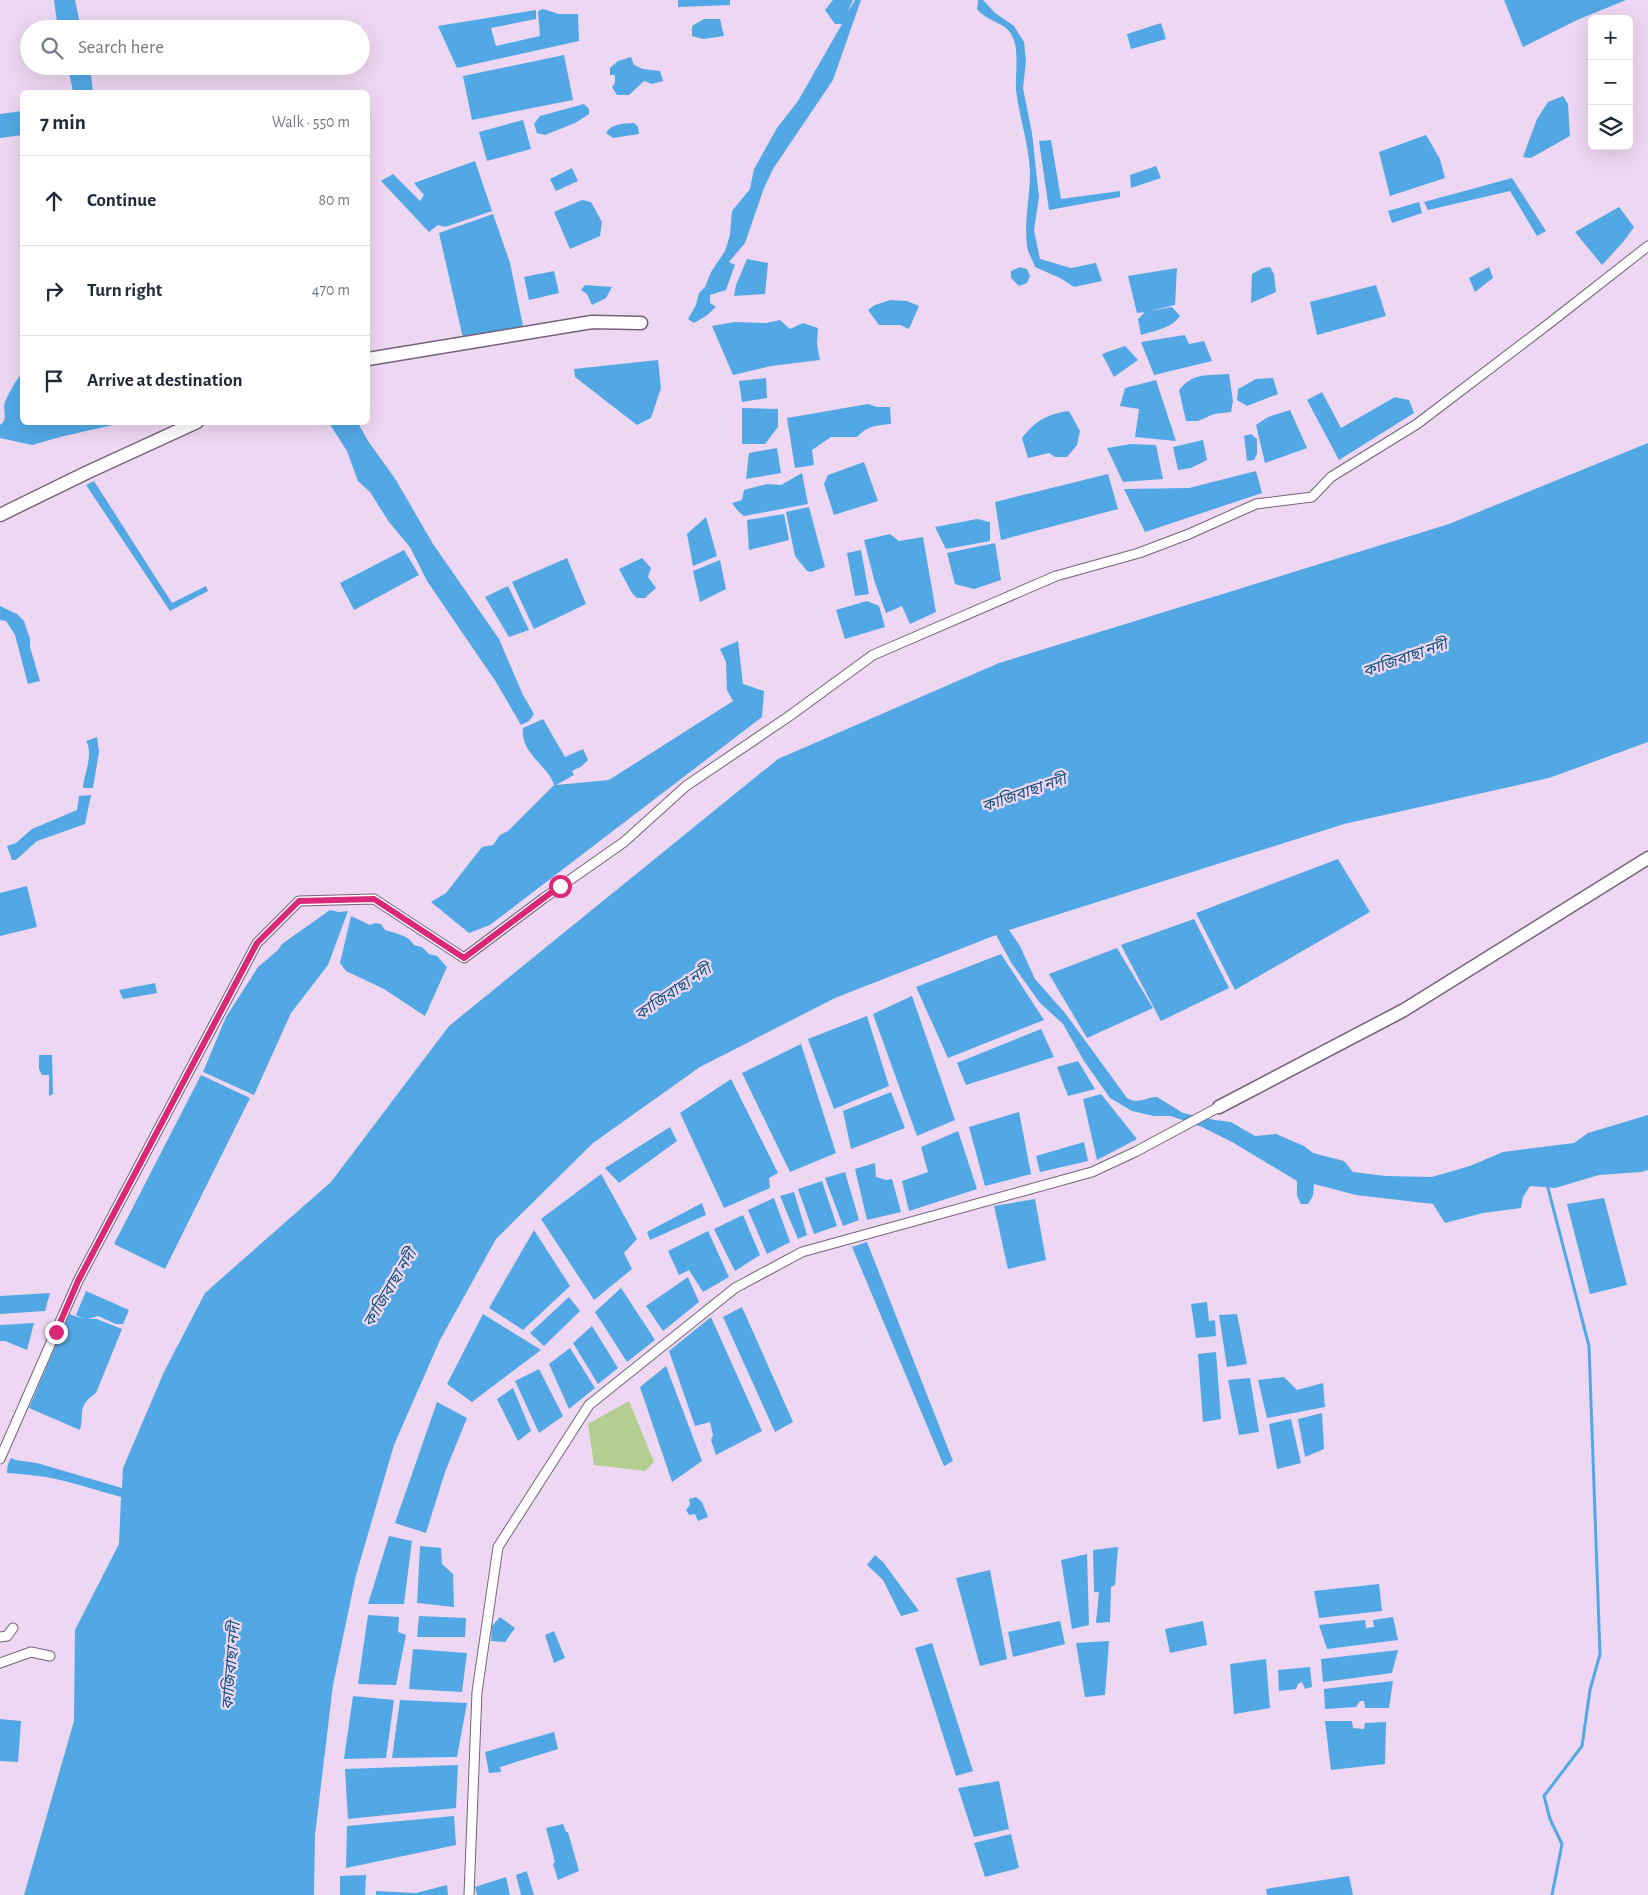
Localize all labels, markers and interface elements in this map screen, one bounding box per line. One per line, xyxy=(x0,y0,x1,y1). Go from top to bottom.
map controls xyxy=(1588,15,1633,150)
button: + xyxy=(1588,15,1633,60)
search box xyxy=(20,20,370,75)
icon: search xyxy=(38,34,66,62)
text: Search here xyxy=(78,38,164,57)
button: − xyxy=(1588,60,1633,105)
button: layers xyxy=(1588,105,1633,150)
text: 7 min xyxy=(40,112,86,133)
text: Walk · 550 m xyxy=(272,114,350,130)
icon: ahead xyxy=(40,187,68,215)
text: Continue xyxy=(87,191,156,210)
text: 80 m xyxy=(319,192,350,208)
icon: right xyxy=(40,277,68,305)
text: Turn right xyxy=(87,281,162,300)
text: 470 m xyxy=(312,282,350,298)
icon: arrive xyxy=(40,367,68,395)
text: Arrive at destination xyxy=(87,371,243,390)
water label: কাজিবাছা নদী xyxy=(1360,633,1452,680)
water label: কাজিবাছা নদী xyxy=(979,768,1071,815)
route start xyxy=(549,875,572,898)
water label: কাজিবাছা নদী xyxy=(631,958,716,1023)
water label: কাজিবাছা নদী xyxy=(359,1243,421,1330)
route end xyxy=(45,1321,68,1344)
water label: কাজিবাছা নদী xyxy=(217,1619,243,1711)

